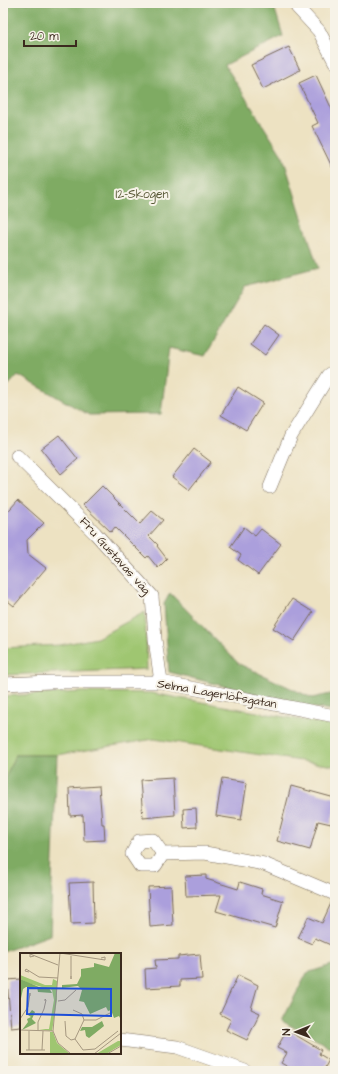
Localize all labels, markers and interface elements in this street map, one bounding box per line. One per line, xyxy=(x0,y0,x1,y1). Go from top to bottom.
scale bar xyxy=(24,22,76,48)
text: 20 m xyxy=(30,28,59,45)
park label: I2-Skogen xyxy=(116,186,168,204)
street label: Fru Gustavas väg xyxy=(75,514,154,599)
street label: Selma Lagerlöfsgatan xyxy=(156,675,278,714)
inset map xyxy=(20,953,121,1054)
north arrow xyxy=(276,1012,316,1052)
text: N xyxy=(279,1028,294,1036)

